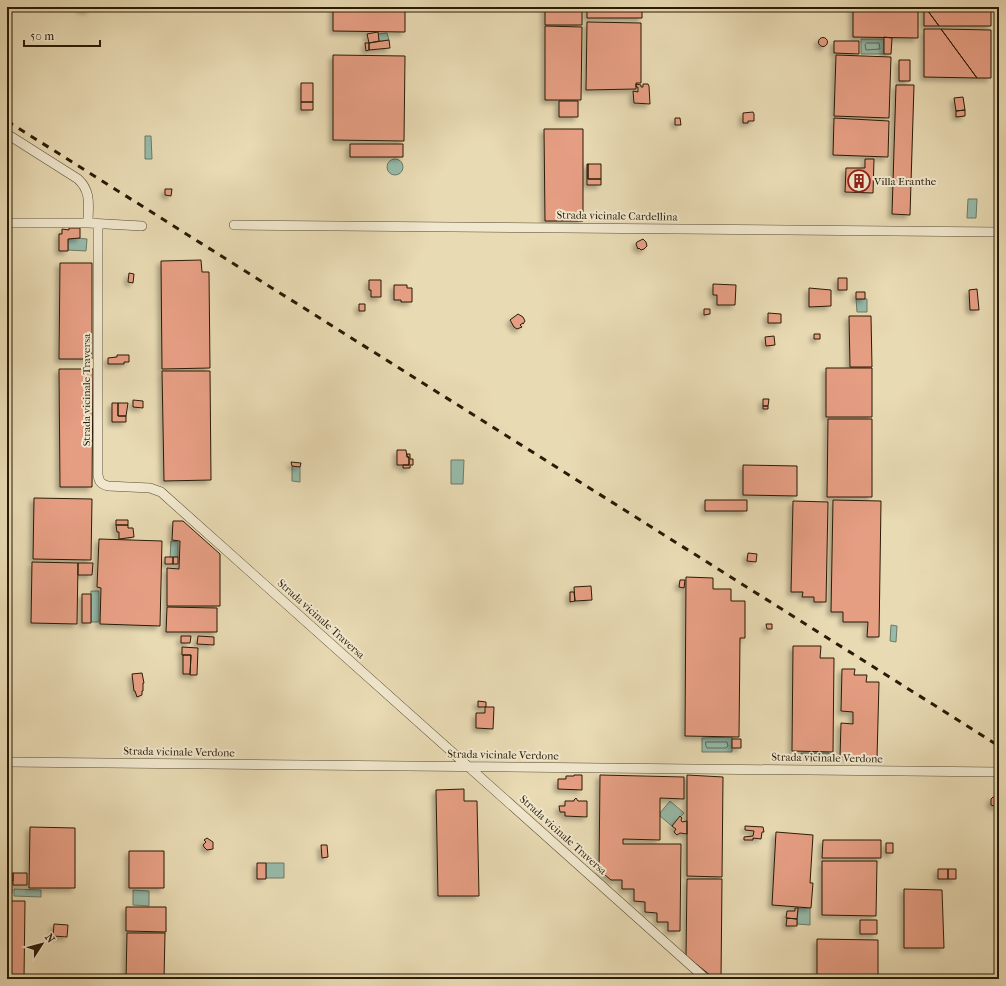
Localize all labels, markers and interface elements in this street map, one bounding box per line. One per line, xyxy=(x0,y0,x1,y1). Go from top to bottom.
scale bar xyxy=(24,22,100,48)
text: 50 m xyxy=(30,29,54,43)
building icon: Villa Eranthe xyxy=(846,168,872,194)
place label: Villa Eranthe xyxy=(873,175,937,188)
street label: Strada vicinale Cardellina xyxy=(556,208,679,224)
street label: Strada vicinale Traversa xyxy=(80,333,93,446)
street label: Strada vicinale Traversa xyxy=(275,576,368,662)
street label: Strada vicinale Verdone xyxy=(123,745,235,759)
street label: Strada vicinale Verdone xyxy=(447,748,559,762)
street label: Strada vicinale Verdone xyxy=(771,751,883,765)
street label: Strada vicinale Traversa xyxy=(517,792,610,878)
north arrow xyxy=(22,924,62,964)
text: N xyxy=(42,931,58,946)

